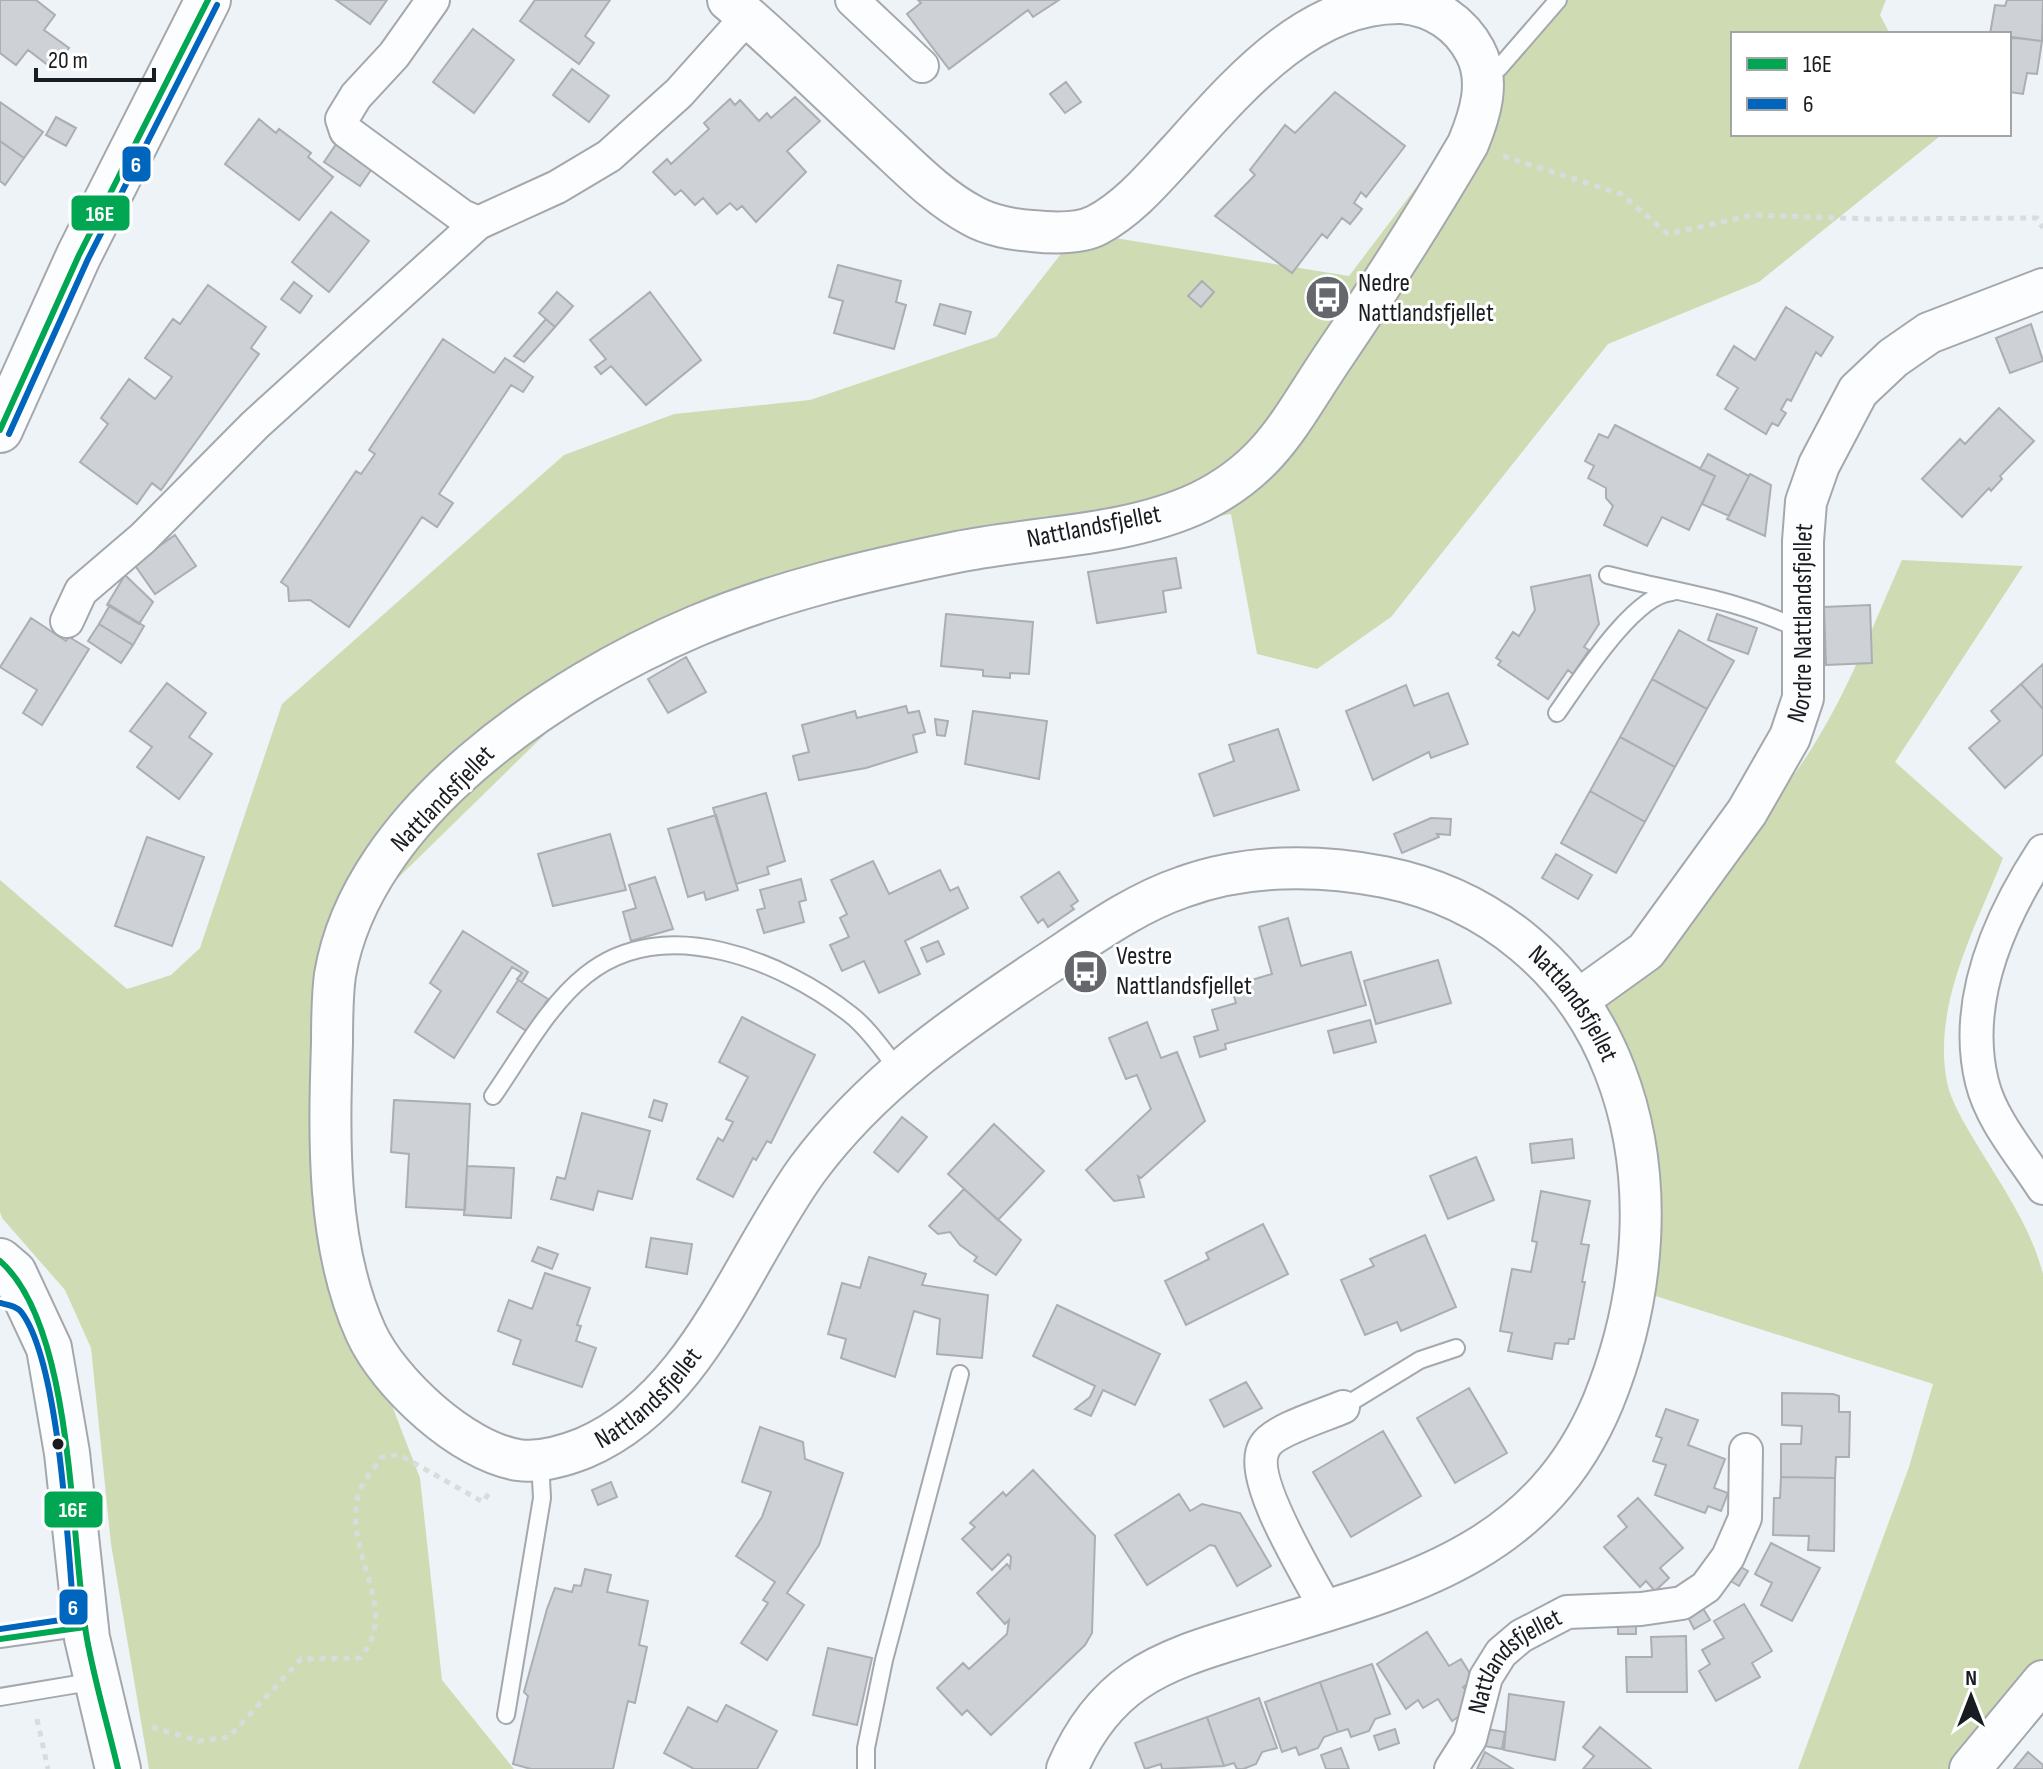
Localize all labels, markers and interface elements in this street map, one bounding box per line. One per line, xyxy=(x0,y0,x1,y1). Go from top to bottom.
scale bar xyxy=(36,32,154,82)
legend xyxy=(1731,32,2011,136)
text: 20 m xyxy=(48,46,88,75)
text: 16E xyxy=(1803,50,1832,79)
text: 6 xyxy=(1803,90,1814,119)
line badge: 6 xyxy=(121,145,152,183)
text: 6 xyxy=(131,152,141,179)
line badge: 16E xyxy=(70,194,131,232)
text: 16E xyxy=(86,201,114,228)
place label: Nedre Nattlandsfjellet xyxy=(1358,268,1494,329)
bus stop icon: Nedre Nattlandsfjellet xyxy=(1303,274,1351,322)
street label: Nattlandsfjellet xyxy=(1024,499,1164,555)
street label: Nordre Nattlandsfjellet xyxy=(1780,522,1820,727)
street label: Nattlandsfjellet xyxy=(385,739,501,859)
street label: Nattlandsfjellet xyxy=(1522,939,1625,1066)
place label: Vestre Nattlandsfjellet xyxy=(1116,941,1252,1002)
bus stop icon: Vestre Nattlandsfjellet xyxy=(1061,947,1109,995)
street label: Nattlandsfjellet xyxy=(589,1342,708,1456)
unlabelled marker xyxy=(50,1436,66,1452)
line badge: 16E xyxy=(43,1490,104,1529)
text: 16E xyxy=(59,1497,87,1524)
line badge: 6 xyxy=(58,1588,89,1626)
text: 6 xyxy=(68,1595,78,1622)
street label: Nattlandsfjellet xyxy=(1462,1602,1567,1717)
north arrow xyxy=(1931,1657,2011,1737)
text: N xyxy=(1965,1665,1977,1692)

